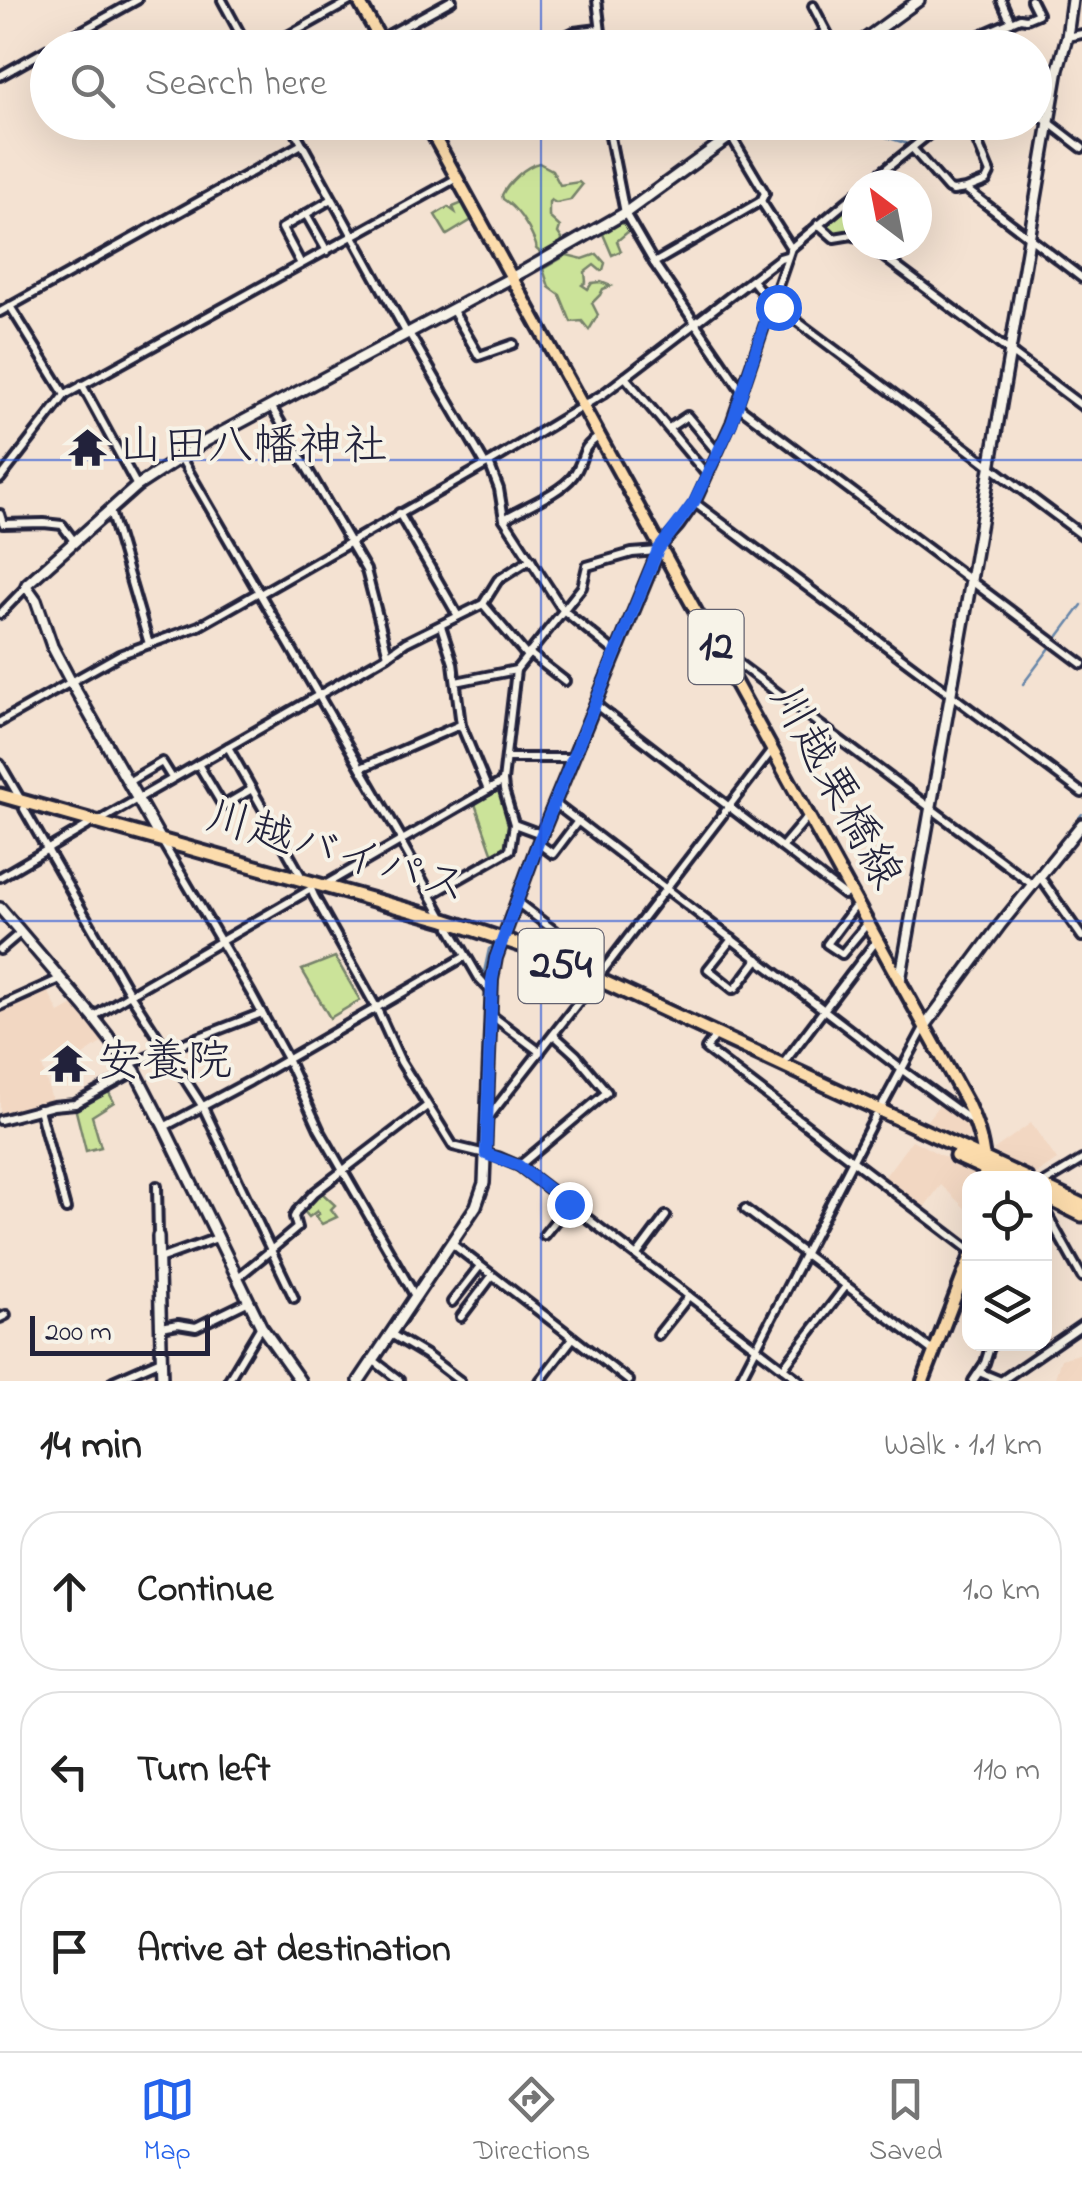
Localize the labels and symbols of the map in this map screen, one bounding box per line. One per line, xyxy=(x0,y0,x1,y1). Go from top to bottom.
north arrow xyxy=(842,170,932,260)
route start xyxy=(756,285,802,331)
place label: 山田八幡神社 xyxy=(118,415,388,481)
temple icon: 山田八幡神社 xyxy=(67,427,109,469)
road number: 12 xyxy=(688,610,744,684)
street label: 川越栗橋線 xyxy=(751,674,917,902)
street label: 川越バイパス xyxy=(198,785,474,923)
road number: 254 xyxy=(518,929,604,1003)
place label: 安養院 xyxy=(97,1031,232,1097)
temple icon: 安養院 xyxy=(46,1043,88,1085)
route end xyxy=(547,1182,593,1228)
scale bar xyxy=(30,1311,210,1356)

